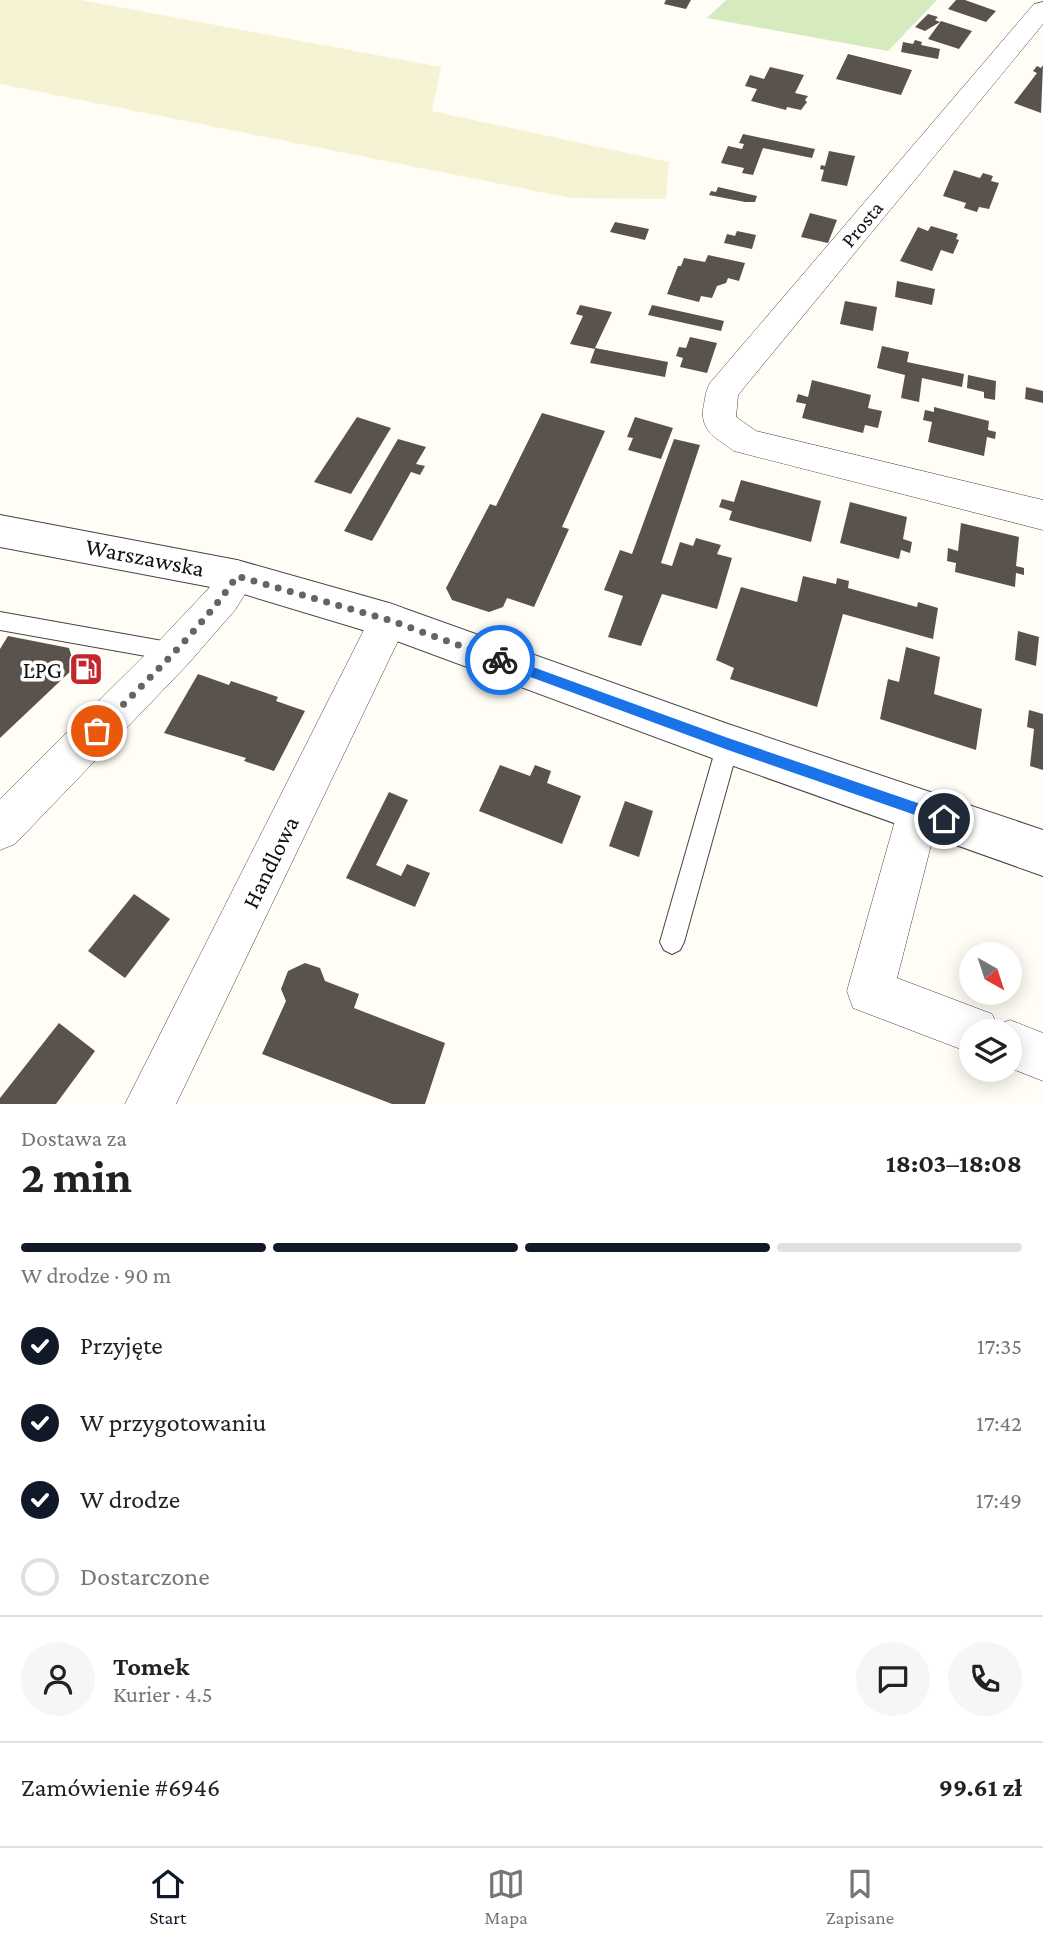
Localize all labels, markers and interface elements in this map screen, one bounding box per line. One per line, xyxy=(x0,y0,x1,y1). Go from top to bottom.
street label: Prosta xyxy=(836,196,888,252)
street label: Warszawska xyxy=(83,532,207,582)
courier xyxy=(465,625,535,695)
icon: bike xyxy=(481,641,519,679)
fuel station icon: LPG xyxy=(67,650,105,688)
place label: LPG xyxy=(23,656,62,683)
pin xyxy=(67,701,127,761)
icon: bag xyxy=(78,712,116,750)
pin xyxy=(914,789,974,849)
icon: home xyxy=(925,800,963,838)
street label: Handlowa xyxy=(236,812,304,912)
north arrow xyxy=(959,942,1022,1004)
map controls xyxy=(959,942,1022,1082)
button: layers xyxy=(959,1019,1022,1082)
text: Dostawa za xyxy=(21,1125,127,1151)
text: 18:03–18:08 xyxy=(886,1149,1022,1178)
text: 2 min xyxy=(21,1151,132,1202)
text: W drodze · 90 m xyxy=(21,1262,171,1288)
icon: check xyxy=(21,1327,59,1365)
text: Przyjęte xyxy=(80,1331,163,1360)
text: 17:35 xyxy=(977,1333,1022,1359)
icon: check xyxy=(21,1404,59,1442)
text: W przygotowaniu xyxy=(80,1408,266,1437)
text: 17:42 xyxy=(976,1410,1022,1436)
icon: check xyxy=(21,1481,59,1519)
text: W drodze xyxy=(80,1485,180,1514)
text: 17:49 xyxy=(976,1487,1022,1513)
text: Dostarczone xyxy=(80,1562,210,1591)
button: person xyxy=(21,1642,95,1716)
button: chat xyxy=(856,1642,930,1716)
button: phone xyxy=(948,1642,1022,1716)
text: Tomek xyxy=(113,1652,189,1681)
text: Kurier · 4.5 xyxy=(113,1681,213,1707)
text: Zamówienie #6946 xyxy=(21,1773,220,1802)
text: 99.61 zł xyxy=(939,1773,1022,1802)
tab: Start xyxy=(149,1865,187,1928)
tab: Mapa xyxy=(485,1865,528,1928)
tab: Zapisane xyxy=(826,1865,894,1928)

